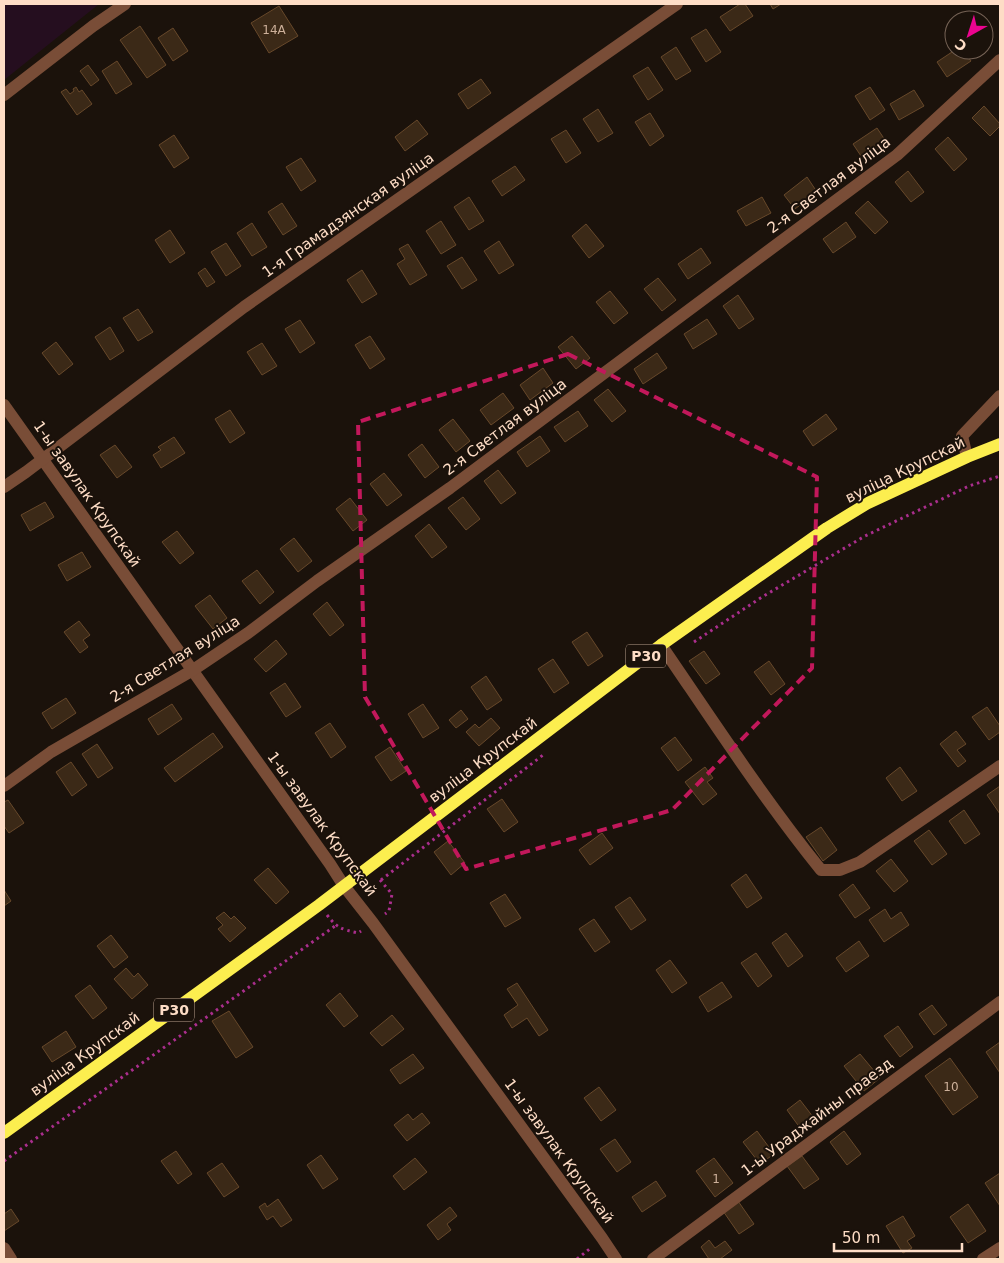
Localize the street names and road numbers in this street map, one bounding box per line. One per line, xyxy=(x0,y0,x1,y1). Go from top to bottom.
street label: 2-я Светлая вуліца xyxy=(764,133,894,237)
street label: 1-я Грамадзянская вуліца xyxy=(259,149,437,281)
street label: 2-я Светлая вуліца xyxy=(440,375,570,479)
street label: 1-ы завулак Крупскай xyxy=(30,418,144,570)
street label: вуліца Крупскай xyxy=(842,433,968,507)
street label: 2-я Светлая вуліца xyxy=(107,612,243,706)
road number: Р30 xyxy=(626,644,666,668)
street label: вуліца Крупскай xyxy=(425,713,541,807)
street label: 1-ы завулак Крупскай xyxy=(264,748,380,900)
road number: Р30 xyxy=(154,998,194,1022)
street label: вуліца Крупскай xyxy=(27,1008,143,1100)
street label: 1-ы Ураджайны праезд xyxy=(738,1054,896,1180)
street label: 1-ы завулак Крупскай xyxy=(501,1075,617,1227)

